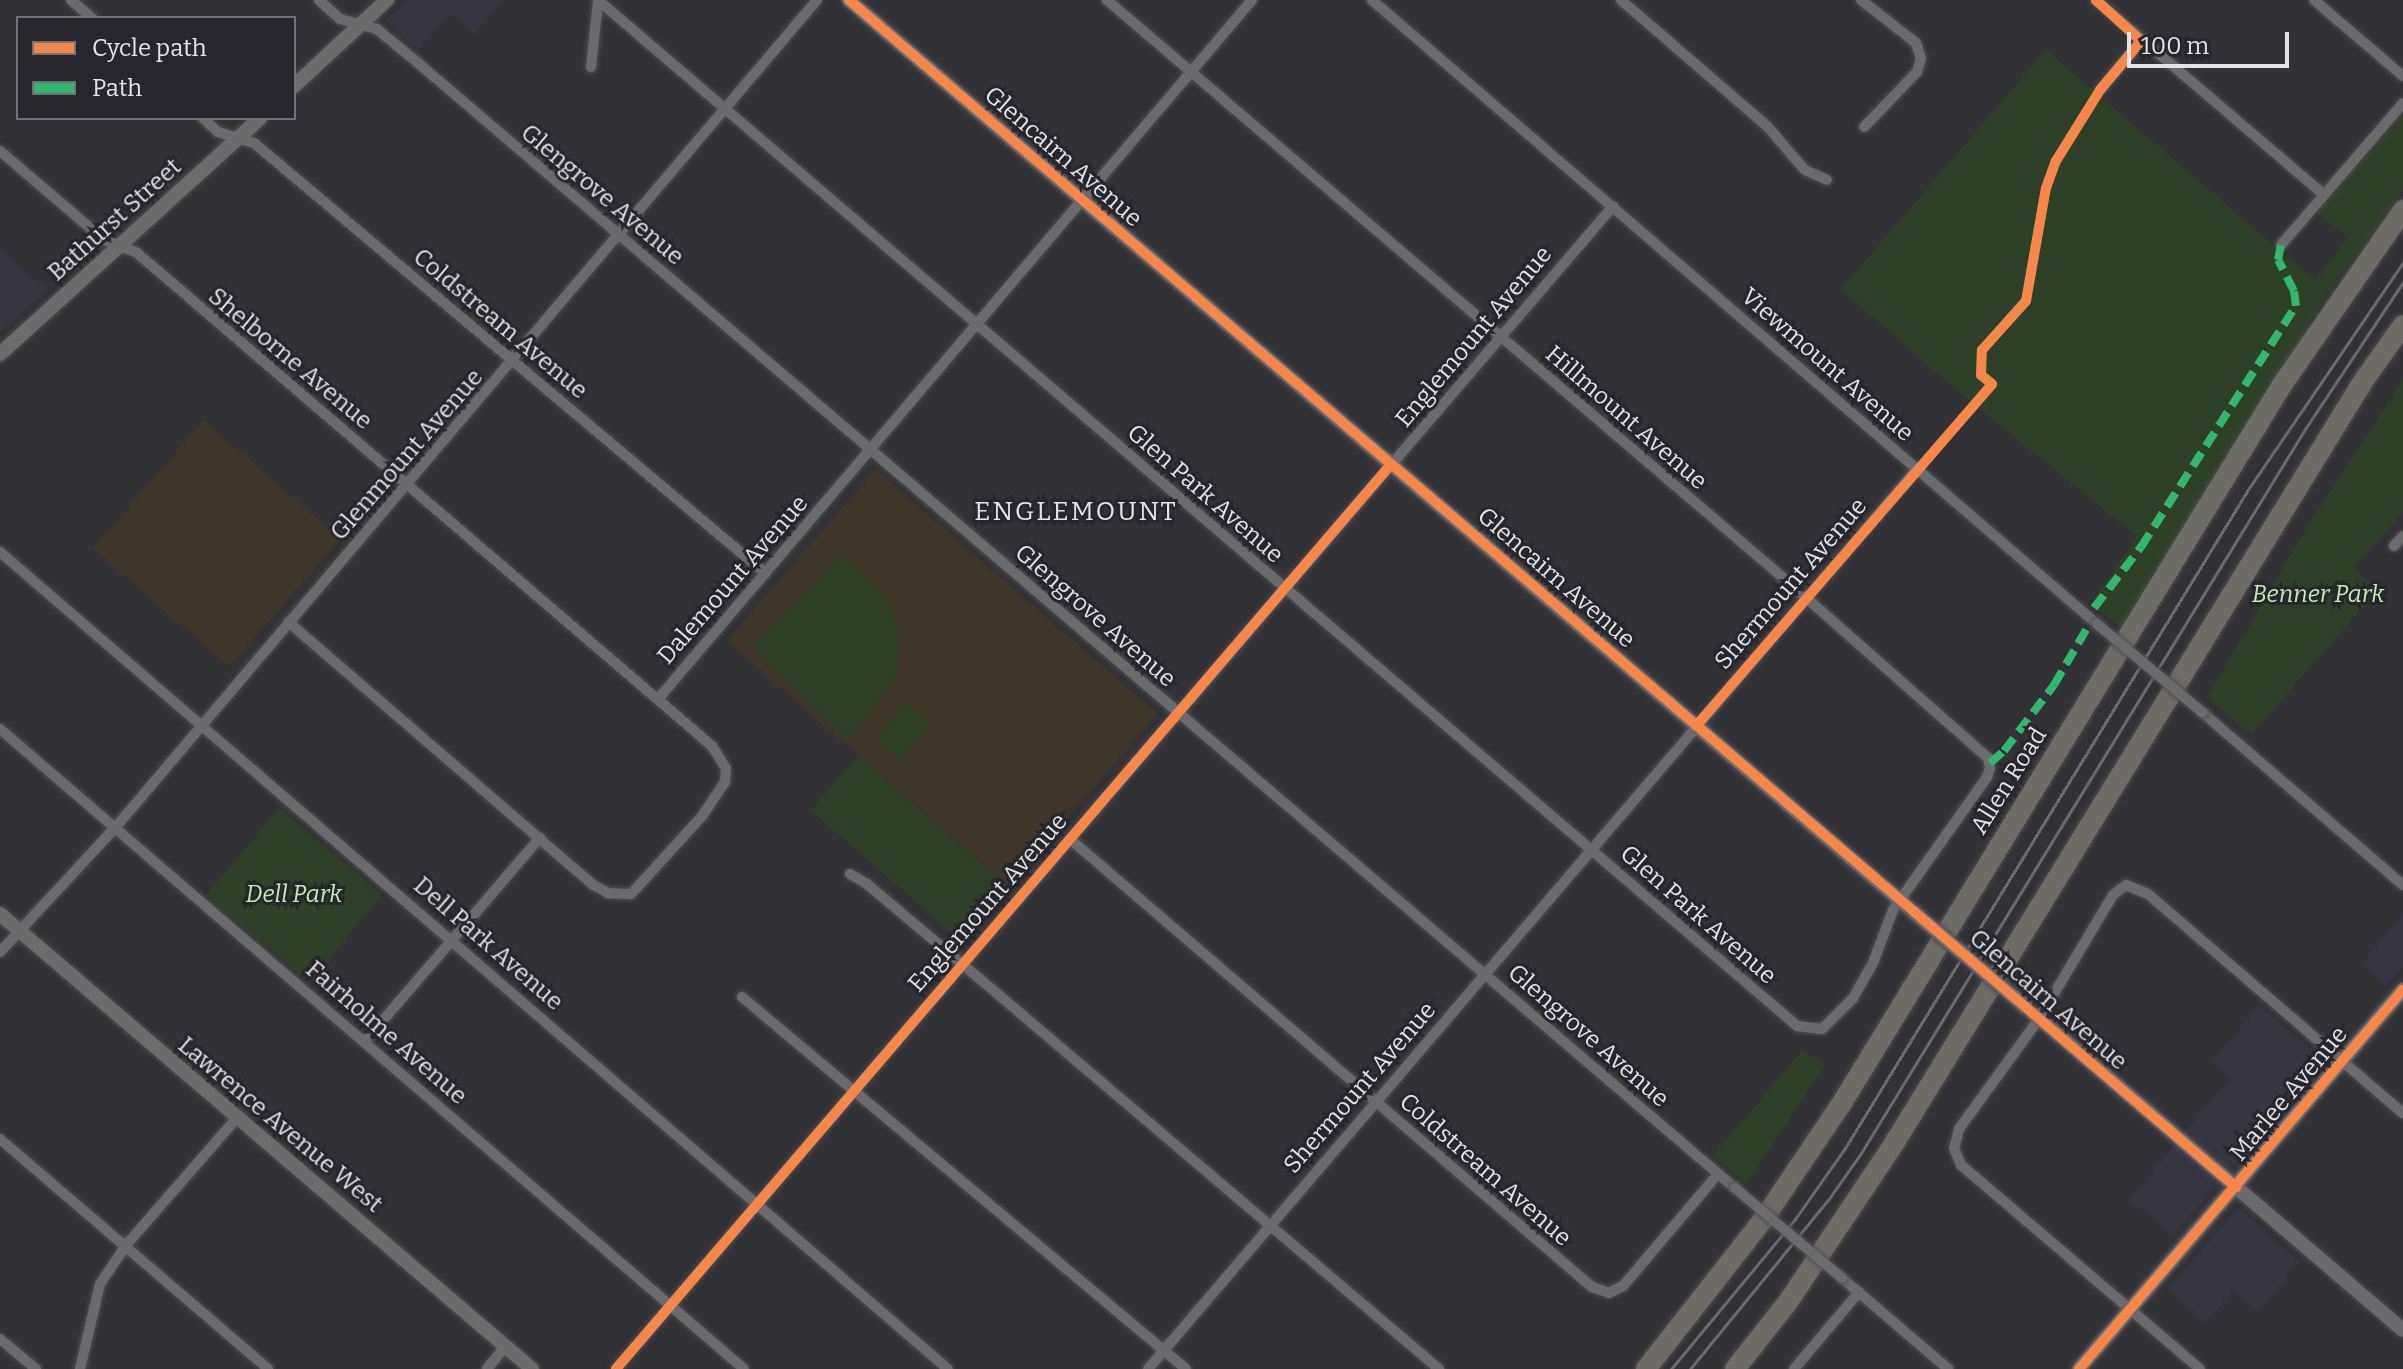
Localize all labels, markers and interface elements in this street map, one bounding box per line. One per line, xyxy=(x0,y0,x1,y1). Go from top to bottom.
legend xyxy=(16,16,296,120)
scale bar xyxy=(2131,16,2293,66)
text: 100 m xyxy=(2141,32,2209,60)
text: Cycle path xyxy=(92,34,207,62)
text: Path xyxy=(92,74,142,102)
street label: Glencairn Avenue xyxy=(978,81,1148,233)
street label: Glengrove Avenue xyxy=(515,119,689,271)
street label: Bathurst Street xyxy=(42,153,188,287)
street label: Englemount Avenue xyxy=(1390,241,1558,433)
street label: Coldstream Avenue xyxy=(407,243,593,405)
street label: Shelborne Avenue xyxy=(202,282,378,436)
street label: Viewmount Avenue xyxy=(1735,282,1919,448)
street label: Hillmount Avenue xyxy=(1539,340,1713,496)
street label: Glenmount Avenue xyxy=(325,364,489,546)
street label: Glen Park Avenue xyxy=(1121,418,1289,570)
street label: Dalemount Avenue xyxy=(652,490,814,670)
street label: Shermount Avenue xyxy=(1709,493,1873,675)
district label: ENGLEMOUNT xyxy=(974,496,1178,528)
street label: Glencairn Avenue xyxy=(1471,502,1641,654)
street label: Glengrove Avenue xyxy=(1009,538,1181,694)
park label: Benner Park xyxy=(2252,581,2384,609)
street label: Allen Road xyxy=(1965,722,2053,840)
street label: Englemount Avenue xyxy=(902,808,1074,998)
street label: Glen Park Avenue xyxy=(1614,839,1782,991)
street label: Dell Park Avenue xyxy=(407,871,569,1017)
park label: Dell Park xyxy=(246,881,342,909)
street label: Glencairn Avenue xyxy=(1963,924,2133,1076)
street label: Fairholme Avenue xyxy=(300,955,472,1111)
street label: Glengrove Avenue xyxy=(1502,958,1674,1114)
street label: Shermount Avenue xyxy=(1278,997,1442,1179)
street label: Marlee Avenue xyxy=(2224,1021,2354,1167)
street label: Lawrence Avenue West xyxy=(172,1031,388,1219)
street label: Coldstream Avenue xyxy=(1393,1088,1577,1252)

